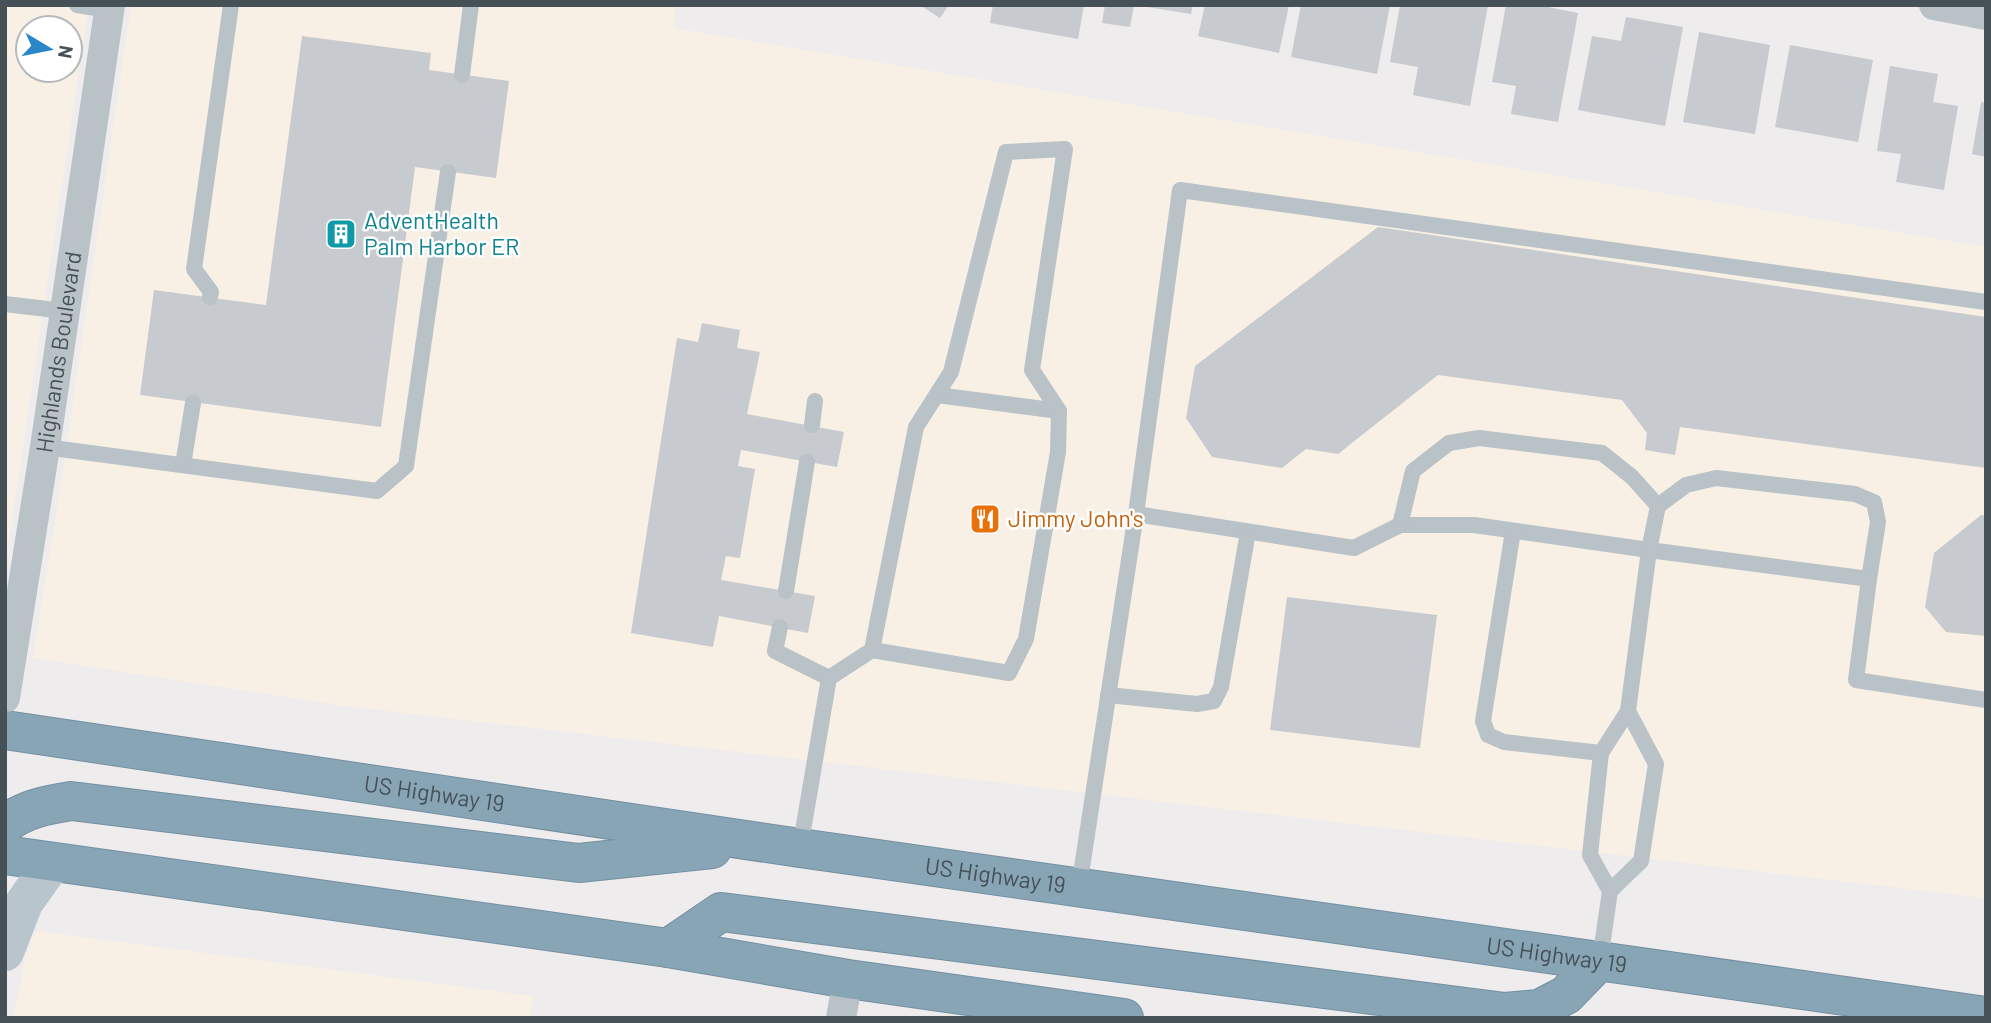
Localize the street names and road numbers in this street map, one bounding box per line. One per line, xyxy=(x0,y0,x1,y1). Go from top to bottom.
street label: Highlands Boulevard xyxy=(29,250,87,455)
street label: US Highway 19 xyxy=(362,768,507,817)
street label: US Highway 19 xyxy=(923,851,1068,898)
street label: US Highway 19 xyxy=(1485,930,1629,978)

